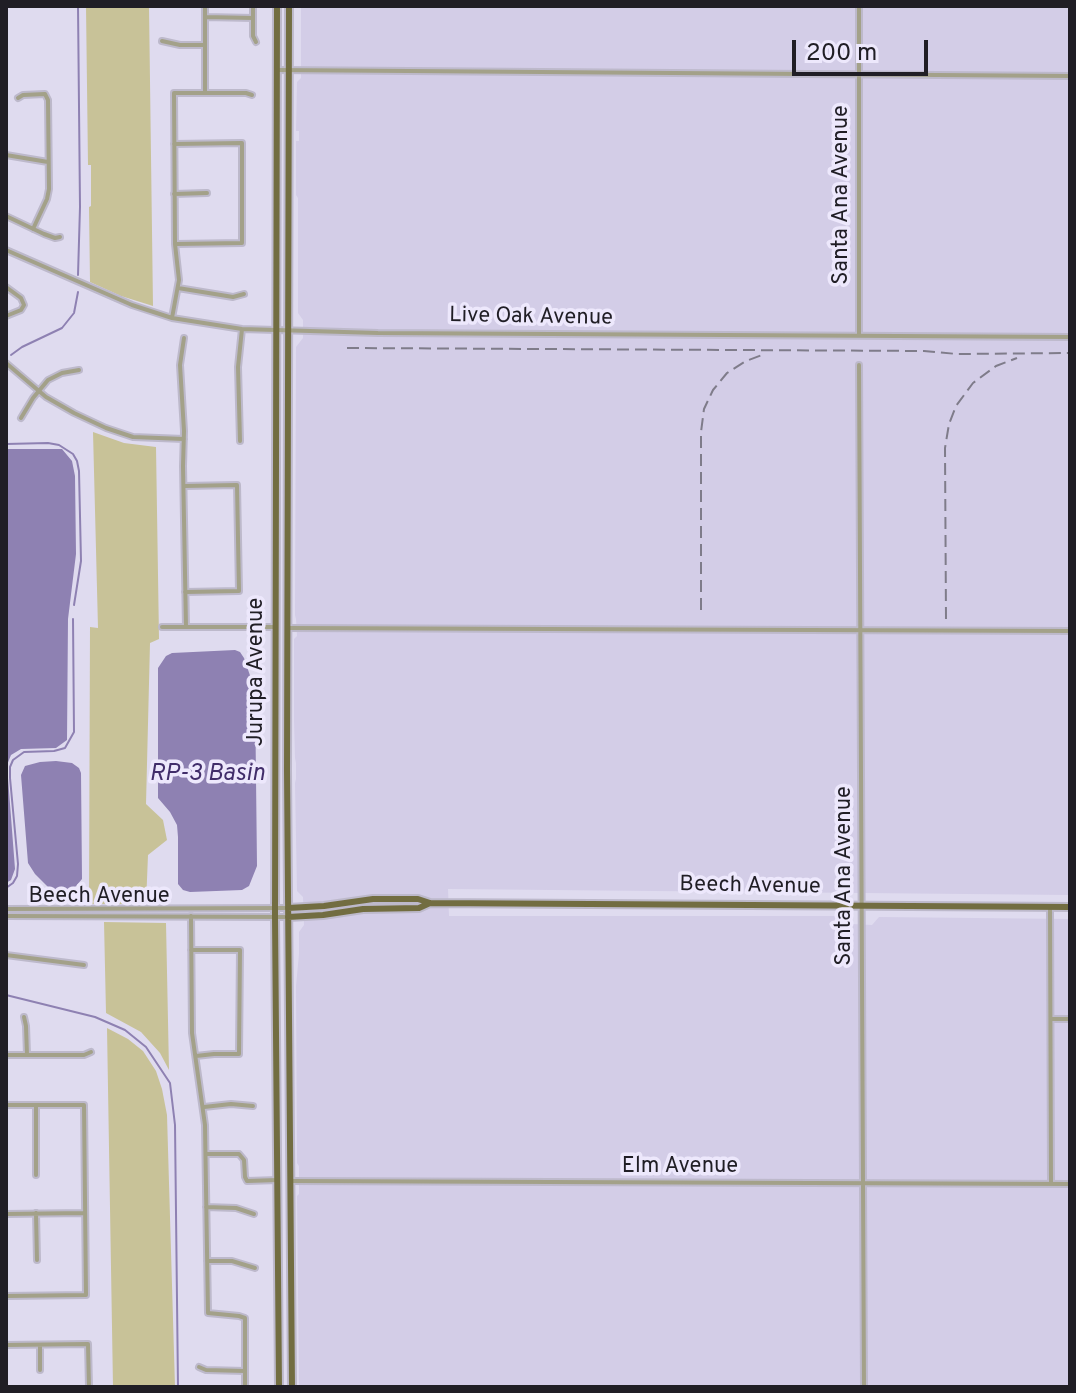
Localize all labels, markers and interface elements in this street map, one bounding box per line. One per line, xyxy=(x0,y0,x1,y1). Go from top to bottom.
scale bar xyxy=(796,24,932,74)
text: 200 m xyxy=(806,39,877,69)
street label: Santa Ana Avenue xyxy=(830,105,856,285)
street label: Live Oak Avenue xyxy=(449,303,613,333)
street label: Jurupa Avenue xyxy=(245,598,271,746)
water label: RP-3 Basin xyxy=(149,761,265,789)
street label: Santa Ana Avenue xyxy=(833,786,859,966)
street label: Beech Avenue xyxy=(679,873,821,901)
street label: Beech Avenue xyxy=(28,885,170,911)
street label: Elm Avenue xyxy=(622,1155,738,1181)

